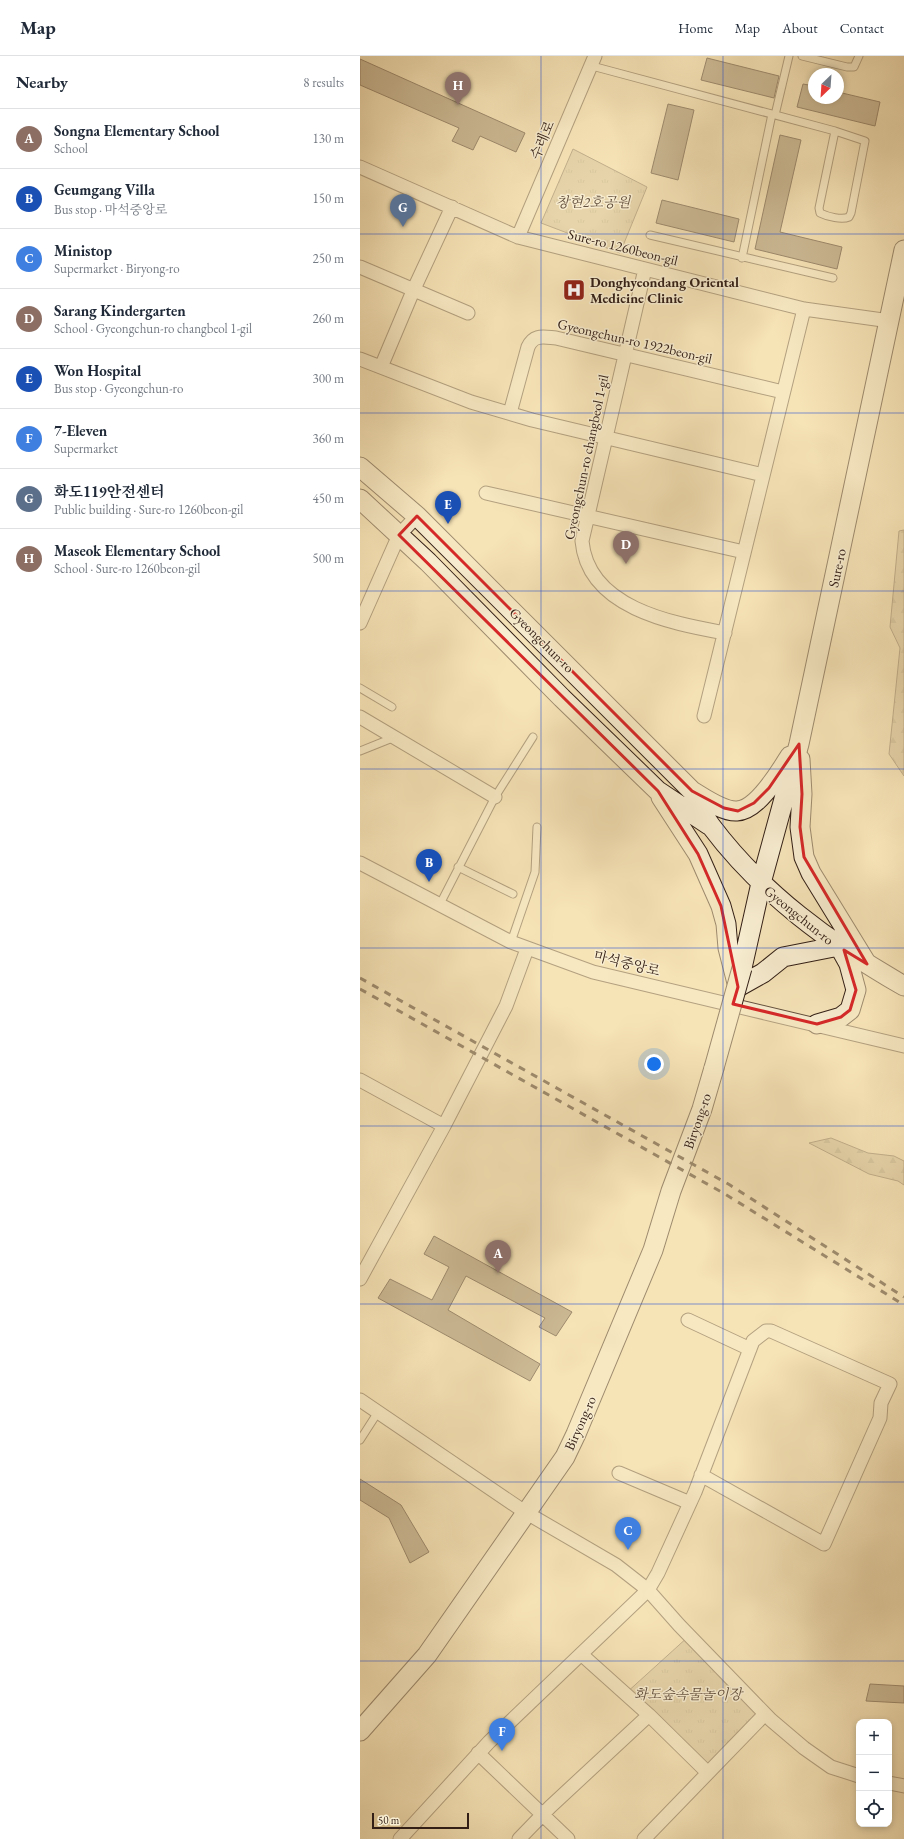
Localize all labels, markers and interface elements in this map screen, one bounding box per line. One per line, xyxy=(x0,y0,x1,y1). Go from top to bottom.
text: Map xyxy=(20,15,56,40)
text: Home xyxy=(678,19,713,37)
text: Map xyxy=(735,19,760,37)
text: About xyxy=(782,19,818,37)
text: Contact xyxy=(840,19,884,37)
north arrow xyxy=(808,68,844,104)
text: Nearby xyxy=(16,71,68,93)
pin: H xyxy=(445,72,471,105)
text: 8 results xyxy=(303,74,344,91)
street label: 수레로 xyxy=(526,117,558,162)
text: Songna Elementary School xyxy=(54,121,220,140)
text: A xyxy=(24,130,34,147)
text: 130 m xyxy=(313,130,344,147)
text: School xyxy=(54,140,88,157)
text: Geumgang Villa xyxy=(54,180,155,199)
text: B xyxy=(25,190,33,207)
text: 150 m xyxy=(313,190,344,207)
park label: 창현2호공원 xyxy=(556,193,632,211)
pin: G xyxy=(390,194,416,227)
text: Bus stop · 마석중앙로 xyxy=(54,201,167,218)
street label: Sure-ro 1260beon-gil xyxy=(566,225,680,270)
text: Ministop xyxy=(54,241,112,260)
text: C xyxy=(24,250,34,267)
text: 250 m xyxy=(313,250,344,267)
text: Supermarket · Biryong-ro xyxy=(54,260,180,277)
place label: Donghyeondang Oriental Medicine Clinic xyxy=(590,273,739,307)
hospital icon: Donghyeondang Oriental Medicine Clinic xyxy=(561,277,587,303)
text: Sarang Kindergarten xyxy=(54,301,186,320)
text: D xyxy=(24,310,34,327)
text: 260 m xyxy=(313,310,344,327)
street label: Gyeongchun-ro 1922beon-gil xyxy=(556,314,715,368)
text: School · Gyeongchun-ro changbeol 1-gil xyxy=(54,320,252,337)
text: Won Hospital xyxy=(54,361,141,380)
text: E xyxy=(25,370,33,387)
text: 300 m xyxy=(313,370,344,387)
street label: Gyeongchun-ro changbeol 1-gil xyxy=(560,372,612,541)
text: Bus stop · Gyeongchun-ro xyxy=(54,380,183,397)
text: 7-Eleven xyxy=(54,421,107,440)
text: F xyxy=(25,430,33,447)
text: 360 m xyxy=(313,430,344,447)
text: Supermarket xyxy=(54,440,118,457)
text: 화도119안전센터 xyxy=(54,482,165,501)
text: G xyxy=(24,490,34,507)
text: 450 m xyxy=(313,490,344,507)
pin: E xyxy=(435,491,461,524)
text: Public building · Sure-ro 1260beon-gil xyxy=(54,501,243,518)
pin: D xyxy=(613,531,639,564)
text: Maseok Elementary School xyxy=(54,541,221,560)
street label: Sure-ro xyxy=(824,547,850,589)
text: H xyxy=(24,550,34,567)
text: 500 m xyxy=(313,550,344,567)
text: School · Sure-ro 1260beon-gil xyxy=(54,560,200,577)
street label: Gyeongchun-ro xyxy=(506,604,578,676)
pin: B xyxy=(416,849,442,882)
street label: Gyeongchun-ro xyxy=(760,881,838,949)
street label: 마석중앙로 xyxy=(592,946,662,980)
your location xyxy=(644,1054,664,1074)
street label: Biryong-ro xyxy=(679,1091,715,1151)
pin: A xyxy=(485,1240,511,1273)
street label: Biryong-ro xyxy=(560,1393,600,1453)
pin: C xyxy=(615,1517,641,1550)
park label: 화도숲속물놀이장 xyxy=(634,1685,745,1703)
pin: F xyxy=(489,1718,515,1751)
map controls xyxy=(856,1719,892,1827)
button: + xyxy=(856,1719,892,1755)
button: − xyxy=(856,1755,892,1791)
button: locate xyxy=(856,1791,892,1827)
scale bar xyxy=(372,1811,469,1830)
text: 50 m xyxy=(378,1813,399,1827)

